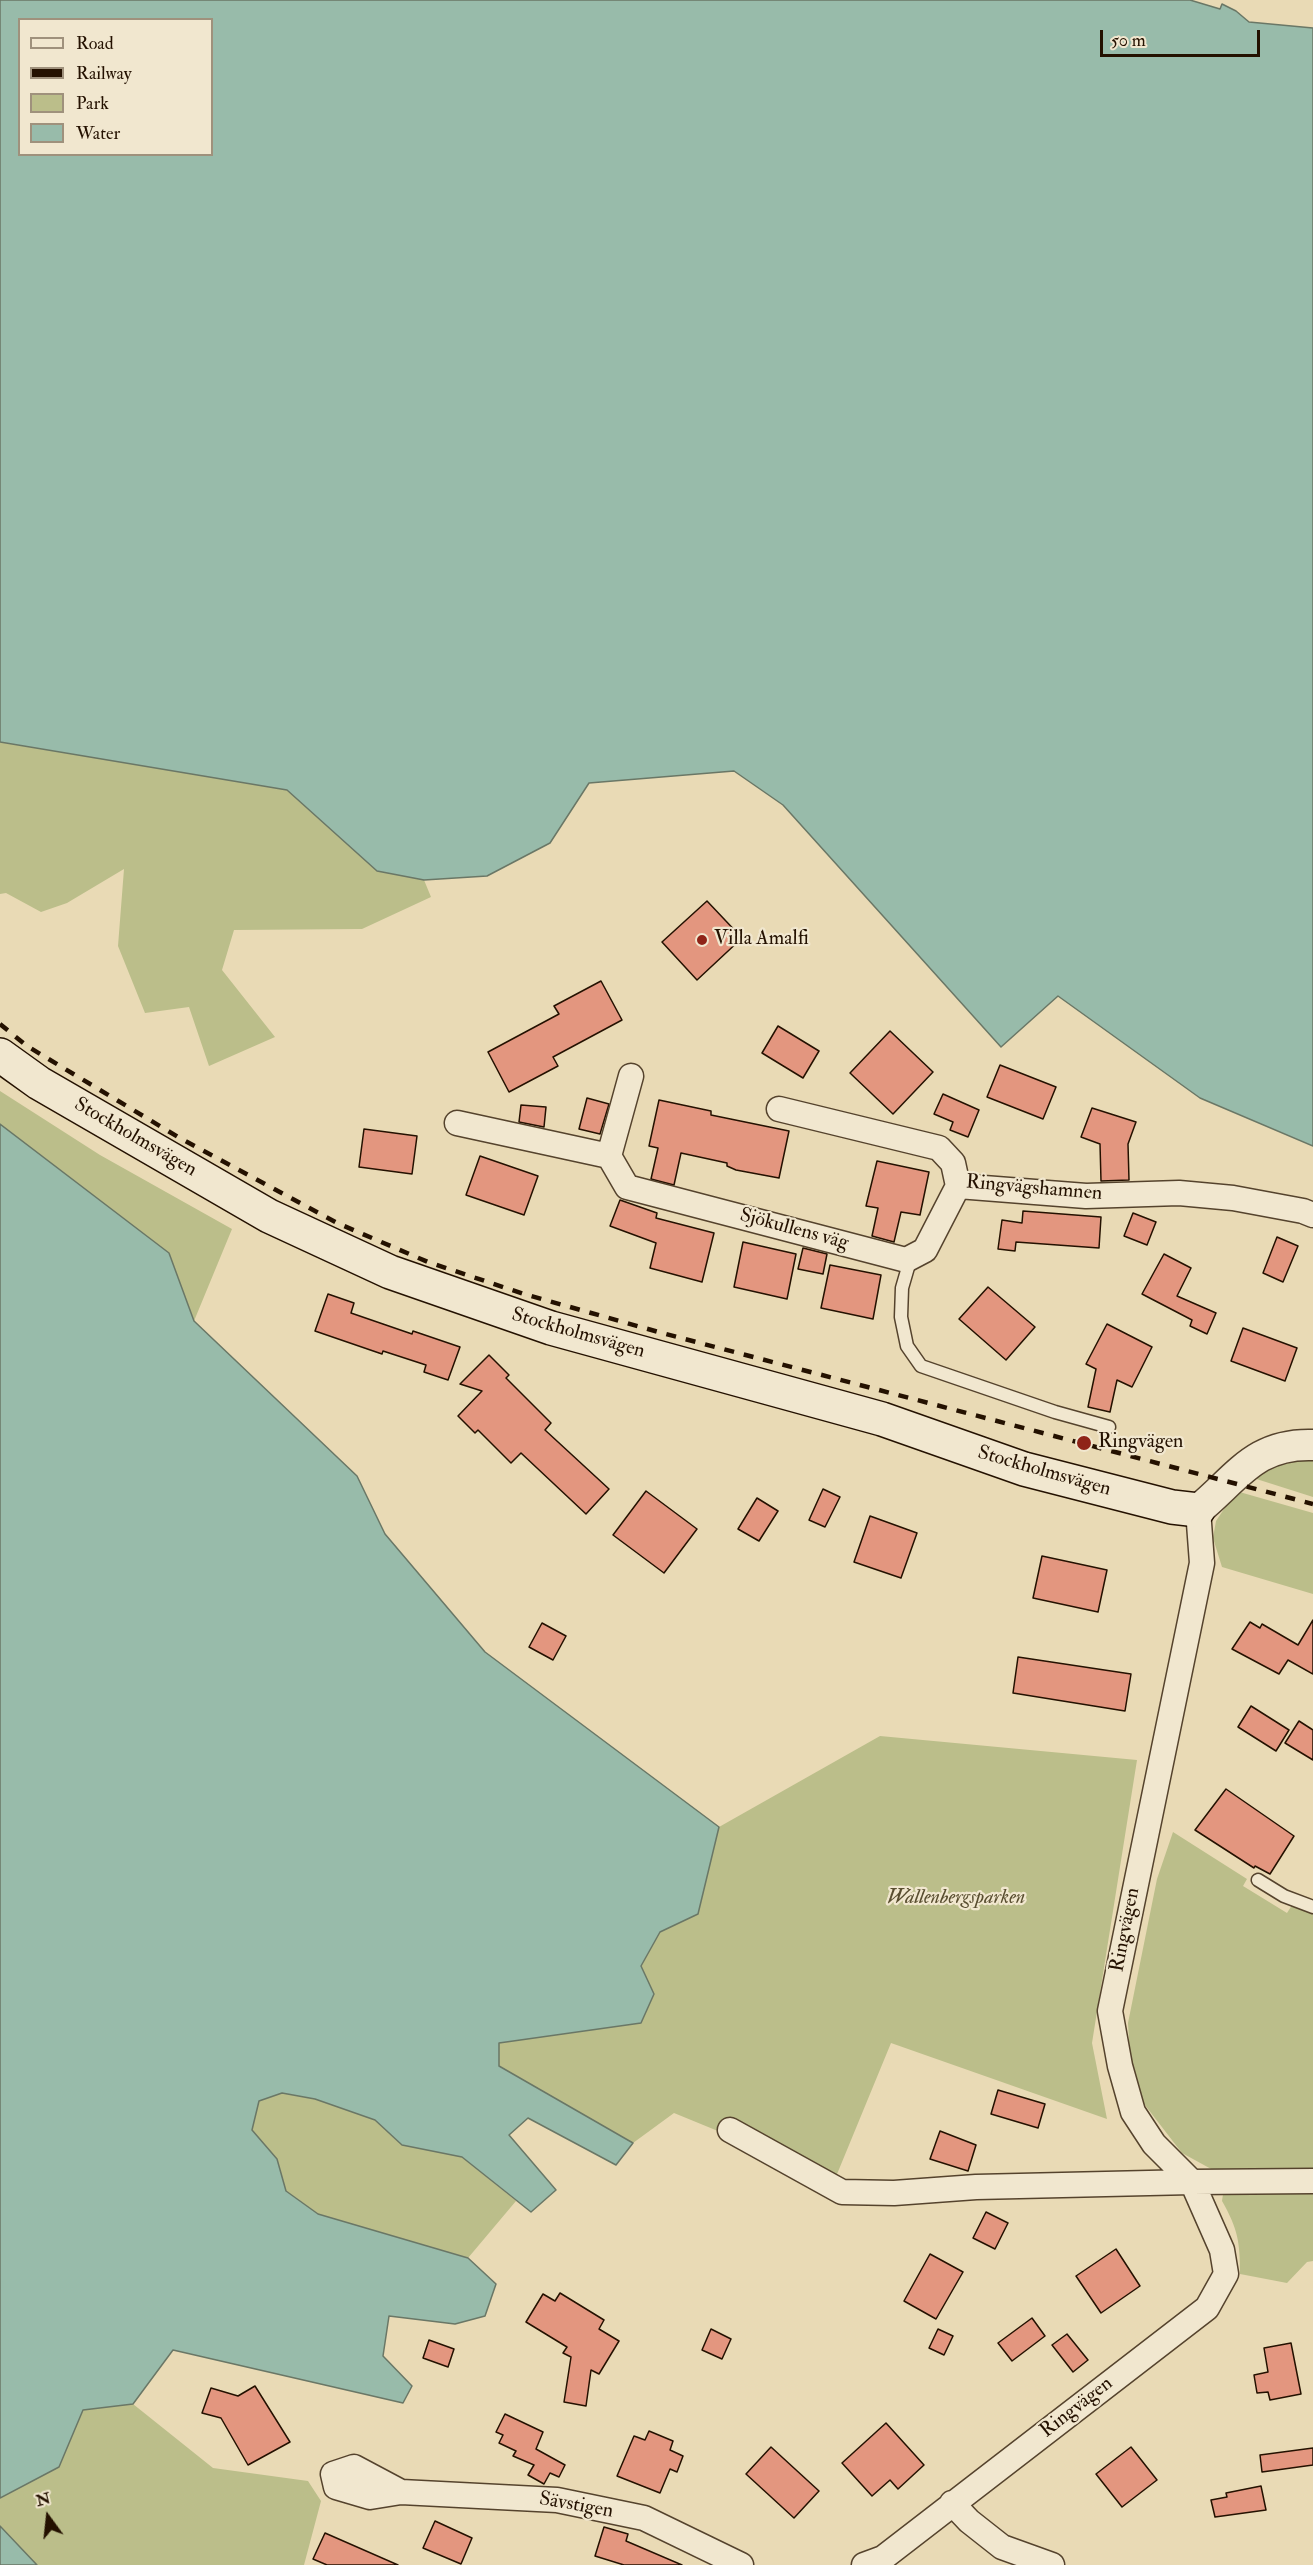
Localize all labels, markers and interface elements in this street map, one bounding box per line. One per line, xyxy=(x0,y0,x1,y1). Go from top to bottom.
legend xyxy=(18,18,213,156)
scale bar xyxy=(1103,18,1264,56)
text: 50 m xyxy=(1111,29,1146,52)
text: Road xyxy=(76,32,114,55)
text: Railway xyxy=(76,62,132,85)
text: Park xyxy=(76,92,109,115)
text: Water xyxy=(76,122,120,145)
place label: Villa Amalfi xyxy=(714,928,809,952)
marker: Villa Amalfi xyxy=(695,933,709,947)
street label: Stockholmsvägen xyxy=(69,1093,201,1183)
street label: Ringvägshamnen xyxy=(965,1171,1103,1207)
street label: Sjökullens väg xyxy=(737,1204,851,1256)
street label: Stockholmsvägen xyxy=(509,1304,647,1364)
place label: Ringvägen xyxy=(1098,1431,1183,1455)
marker: Ringvägen xyxy=(1075,1434,1093,1452)
street label: Stockholmsvägen xyxy=(975,1442,1113,1502)
street label: Ringvägen xyxy=(1106,1886,1146,1974)
park label: Wallenbergsparken xyxy=(887,1887,1025,1911)
street label: Ringvägen xyxy=(1036,2372,1118,2444)
north arrow xyxy=(18,2487,78,2547)
text: N xyxy=(34,2488,53,2511)
street label: Sävstigen xyxy=(537,2488,615,2524)

